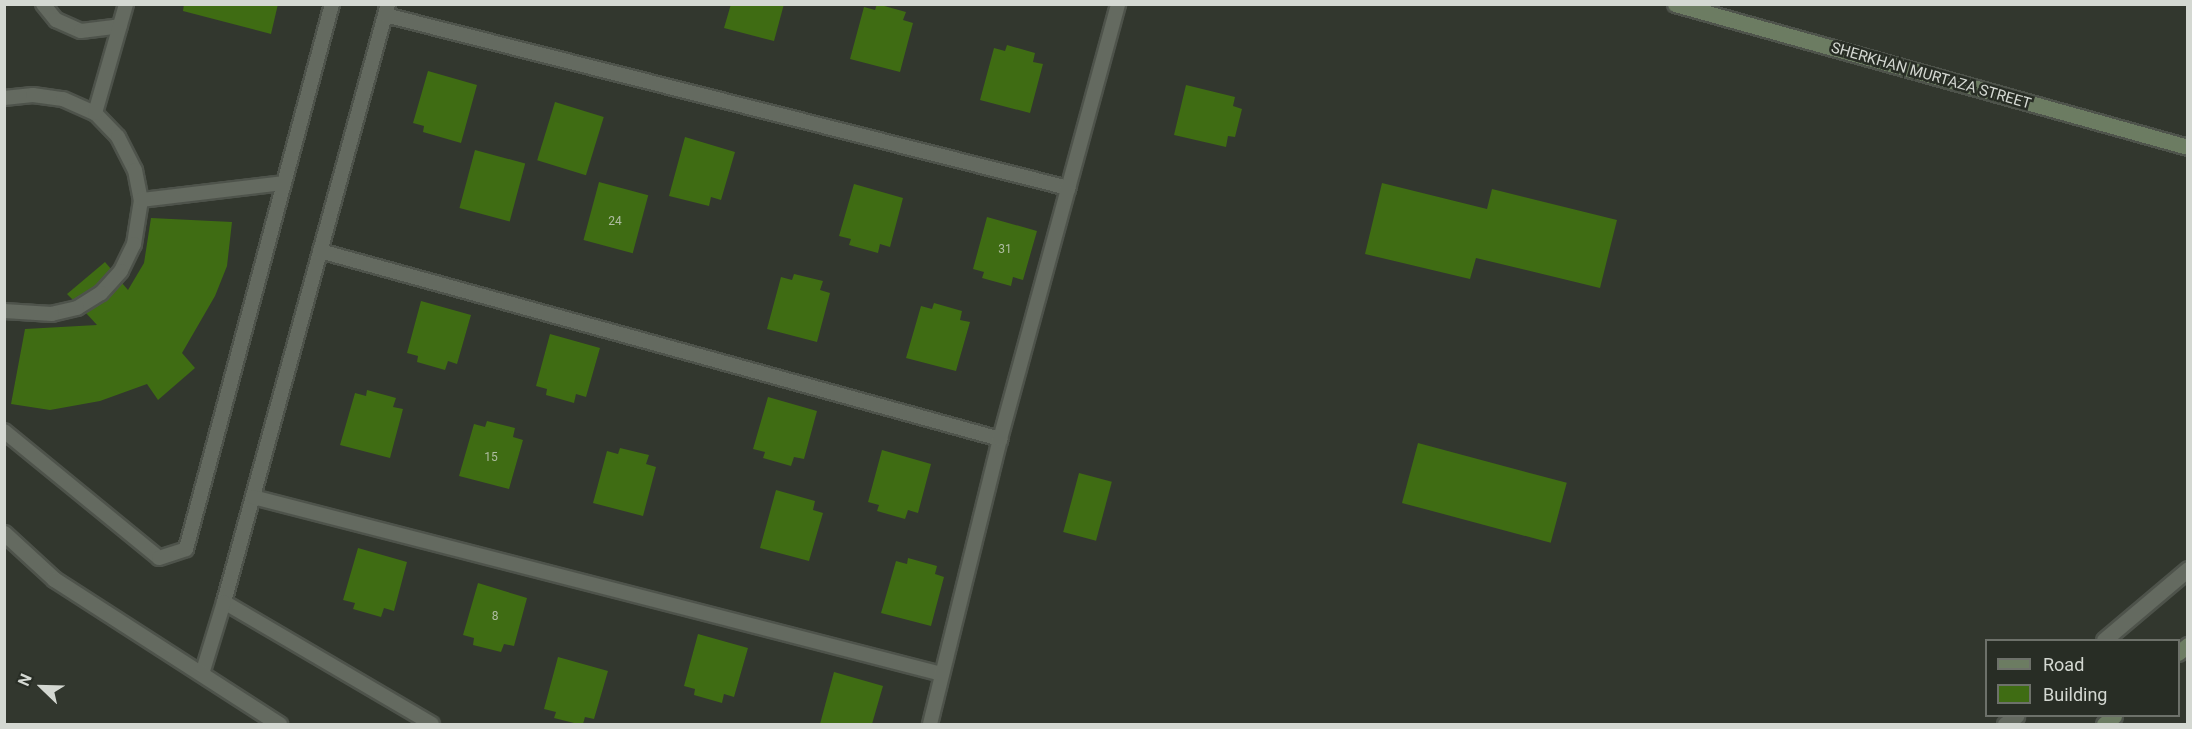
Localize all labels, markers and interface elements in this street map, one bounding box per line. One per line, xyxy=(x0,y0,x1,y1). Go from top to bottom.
street label: SHERKHAN MURTAZA STREET xyxy=(1829,39,2033,113)
house number: 24 xyxy=(608,215,622,229)
house number: 31 xyxy=(998,243,1012,257)
house number: 15 xyxy=(484,451,498,465)
house number: 8 xyxy=(492,610,498,624)
legend xyxy=(1985,639,2180,717)
text: Road xyxy=(2043,654,2084,675)
north arrow xyxy=(12,657,72,717)
text: N xyxy=(14,671,36,689)
text: Building xyxy=(2043,684,2107,705)

